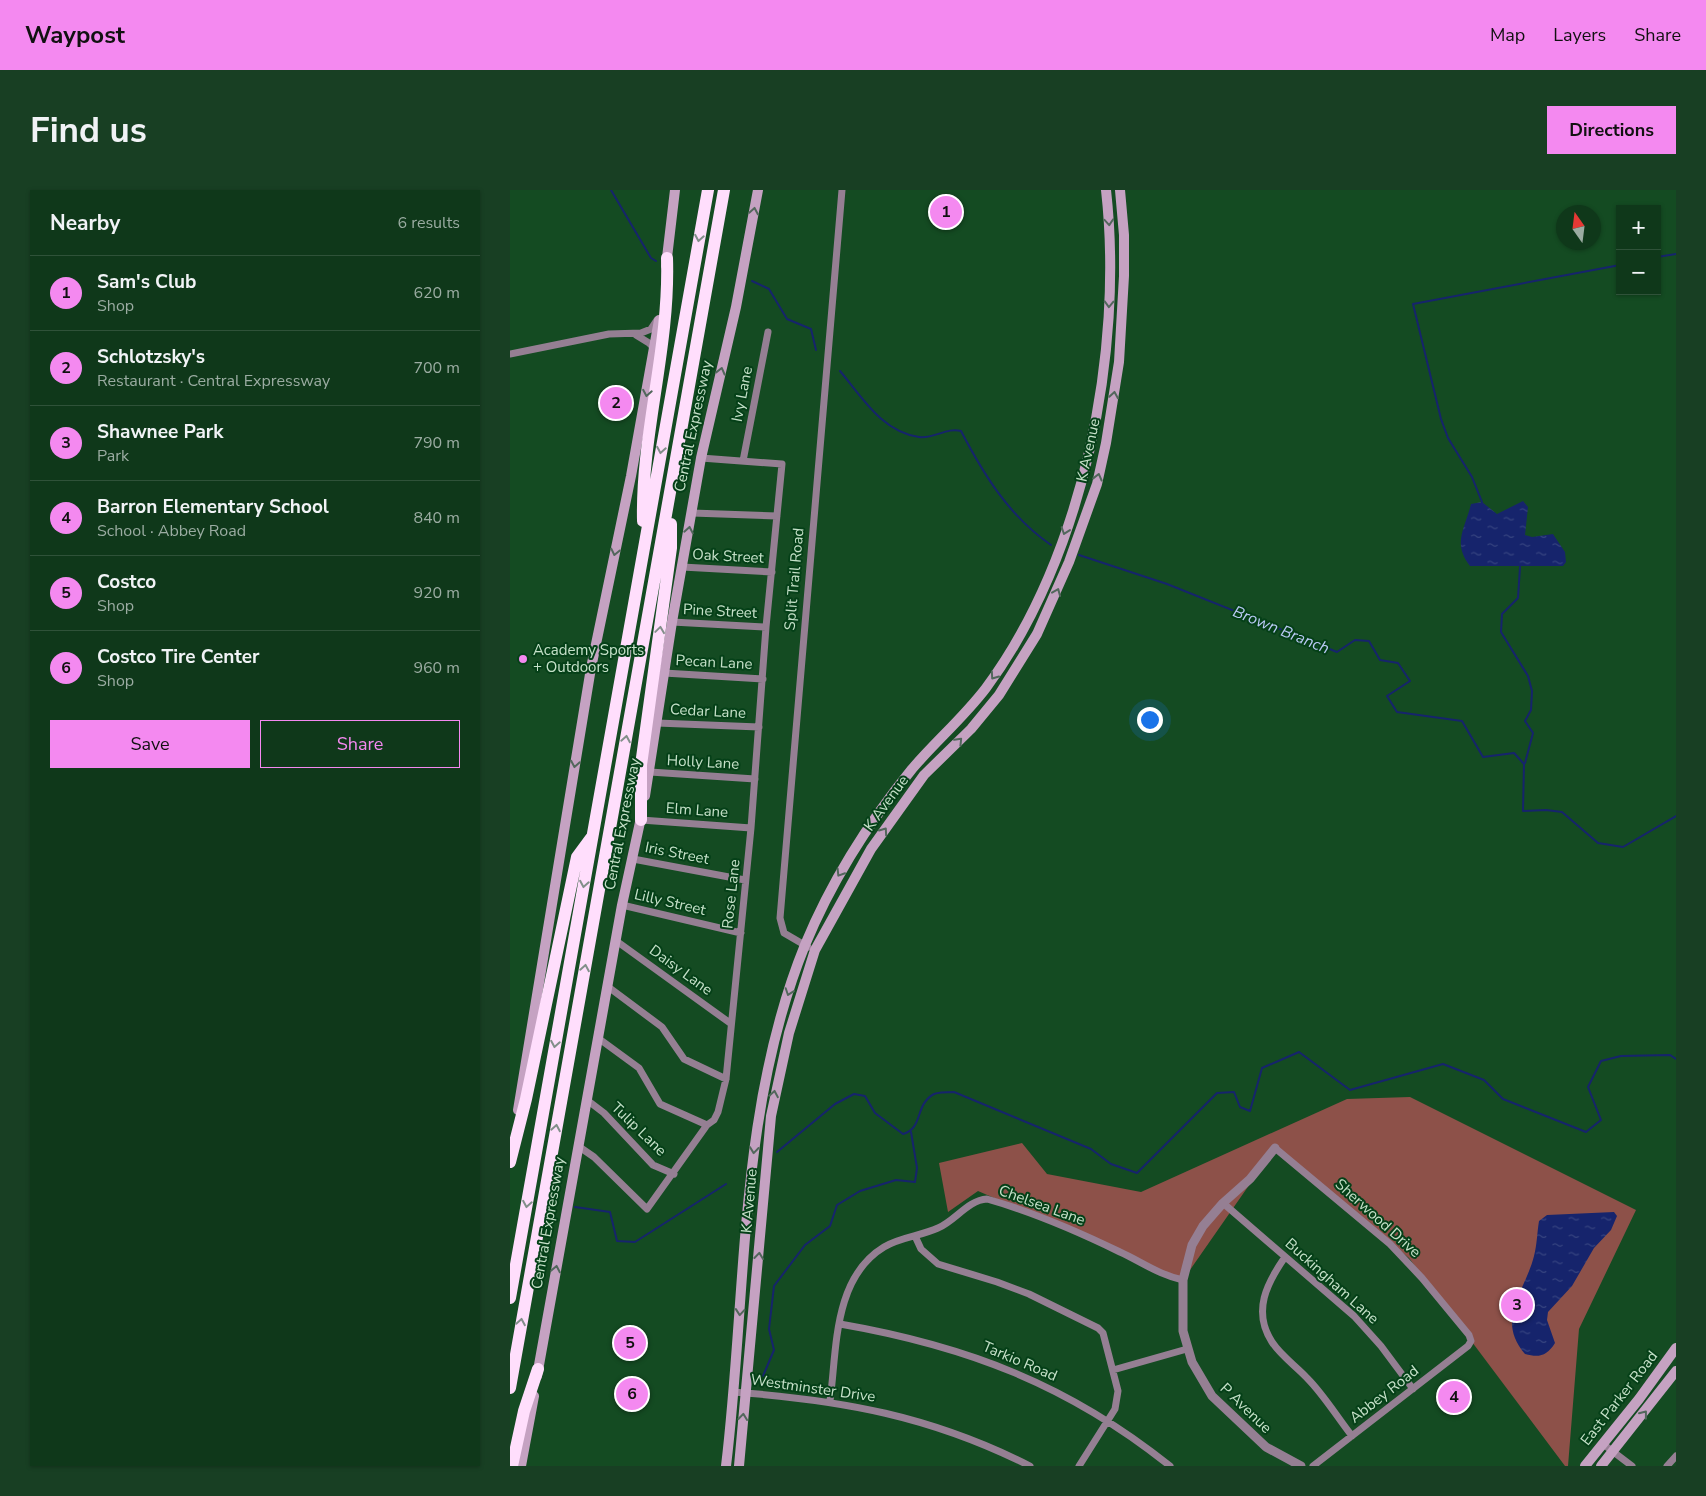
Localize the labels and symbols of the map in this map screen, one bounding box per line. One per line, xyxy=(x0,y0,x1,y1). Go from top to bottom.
pin: 1 xyxy=(930,193,962,231)
north arrow xyxy=(1556,205,1601,250)
one-way arrow xyxy=(748,207,758,216)
one-way arrow xyxy=(1103,219,1114,227)
one-way arrow xyxy=(695,234,705,242)
one-way arrow xyxy=(1104,300,1115,308)
street label: Central Expressway xyxy=(669,358,717,494)
street label: Ivy Lane xyxy=(727,365,757,423)
one-way arrow xyxy=(715,366,726,375)
pin: 2 xyxy=(600,384,632,422)
one-way arrow xyxy=(642,389,652,397)
one-way arrow xyxy=(1109,390,1119,399)
street label: K Avenue xyxy=(1072,416,1104,484)
one-way arrow xyxy=(657,445,667,454)
one-way arrow xyxy=(1092,473,1103,482)
one-way arrow xyxy=(683,526,693,534)
one-way arrow xyxy=(1061,526,1071,535)
street label: Split Trail Road xyxy=(780,527,808,631)
street label: Oak Street xyxy=(692,544,765,568)
one-way arrow xyxy=(611,548,621,557)
one-way arrow xyxy=(1051,588,1061,596)
street label: Pine Street xyxy=(682,599,758,623)
water label: Brown Branch xyxy=(1229,601,1333,659)
one-way arrow xyxy=(654,626,665,634)
place label: Academy Sports + Outdoors xyxy=(533,640,644,677)
street label: Pecan Lane xyxy=(675,650,753,674)
marker: Academy Sports + Outdoors xyxy=(517,653,529,665)
one-way arrow xyxy=(991,671,1000,680)
street label: Cedar Lane xyxy=(669,699,747,723)
your location xyxy=(1137,707,1163,733)
one-way arrow xyxy=(620,735,630,744)
one-way arrow xyxy=(953,738,962,747)
street label: Holly Lane xyxy=(666,750,740,774)
street label: Central Expressway xyxy=(599,756,645,892)
one-way arrow xyxy=(571,759,581,768)
street label: K Avenue xyxy=(859,771,913,835)
street label: Elm Lane xyxy=(665,798,729,822)
one-way arrow xyxy=(878,827,887,837)
street label: Iris Street xyxy=(643,837,711,869)
street label: Rose Lane xyxy=(717,858,745,930)
one-way arrow xyxy=(837,867,846,876)
one-way arrow xyxy=(579,880,589,889)
street label: Lilly Street xyxy=(632,884,708,920)
street label: Daisy Lane xyxy=(645,940,717,1000)
one-way arrow xyxy=(579,964,589,972)
one-way arrow xyxy=(785,987,795,996)
one-way arrow xyxy=(551,1040,561,1049)
one-way arrow xyxy=(769,1090,779,1098)
street label: Tulip Lane xyxy=(607,1098,671,1160)
one-way arrow xyxy=(550,1124,561,1132)
one-way arrow xyxy=(749,1147,760,1155)
street label: Central Expressway xyxy=(527,1155,570,1291)
street label: K Avenue xyxy=(736,1168,762,1234)
street label: Sherwood Drive xyxy=(1331,1174,1425,1262)
street label: Chelsea Lane xyxy=(996,1180,1088,1230)
one-way arrow xyxy=(522,1200,532,1209)
street label: Buckingham Lane xyxy=(1281,1234,1383,1328)
one-way arrow xyxy=(753,1251,764,1259)
one-way arrow xyxy=(551,1265,561,1274)
pin: 3 xyxy=(1501,1286,1533,1324)
one-way arrow xyxy=(735,1308,746,1316)
one-way arrow xyxy=(516,1318,526,1327)
pin: 5 xyxy=(614,1324,646,1362)
street label: Tarkio Road xyxy=(980,1336,1060,1386)
street label: East Parker Road xyxy=(1576,1347,1662,1449)
street label: Abbey Road xyxy=(1345,1361,1423,1427)
street label: Westminster Drive xyxy=(749,1369,877,1407)
pin: 6 xyxy=(616,1375,648,1413)
street label: P Avenue xyxy=(1216,1378,1276,1438)
pin: 4 xyxy=(1438,1378,1470,1416)
one-way arrow xyxy=(1639,1411,1647,1420)
one-way arrow xyxy=(738,1413,749,1421)

